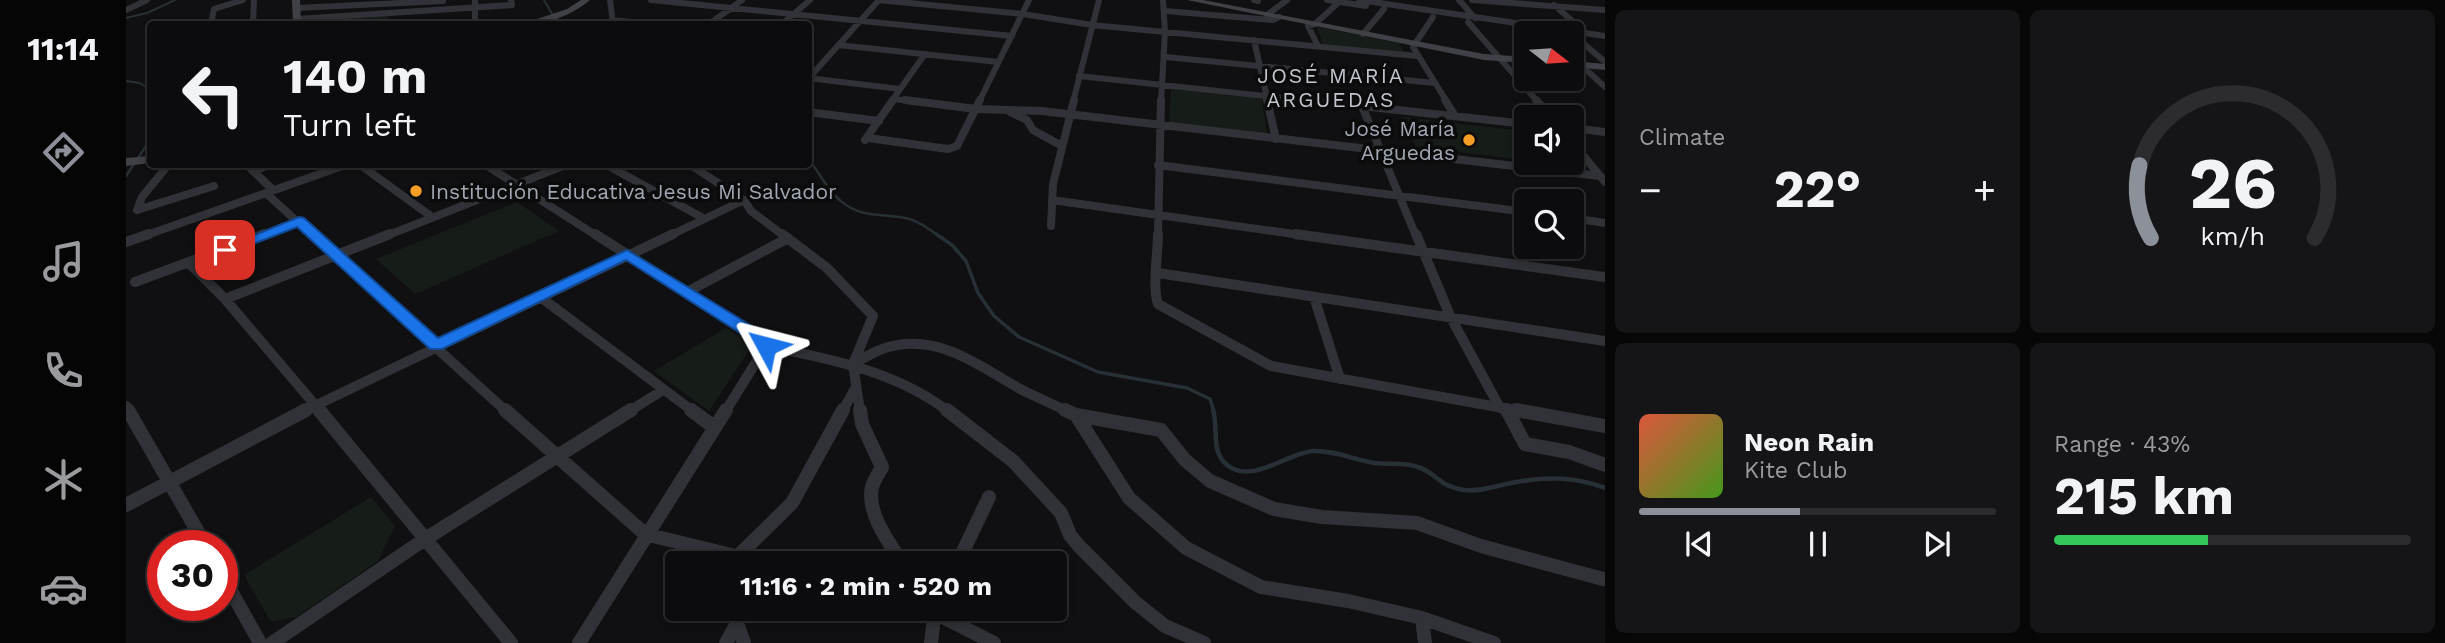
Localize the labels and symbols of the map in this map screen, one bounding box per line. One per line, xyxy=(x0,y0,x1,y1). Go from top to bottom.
north arrow xyxy=(1514,21,1584,91)
district label: JOSÉ MARÍA ARGUEDAS xyxy=(1257,63,1405,112)
place label: José María Arguedas xyxy=(1345,116,1455,165)
marker: José María Arguedas xyxy=(1461,132,1477,148)
place label: Institución Educativa Jesus Mi Salvador xyxy=(430,179,837,204)
marker: Institución Educativa Jesus Mi Salvador xyxy=(408,183,424,199)
pin xyxy=(195,220,255,280)
position arrow xyxy=(729,309,803,383)
speed limit sign: 30 xyxy=(147,530,238,621)

